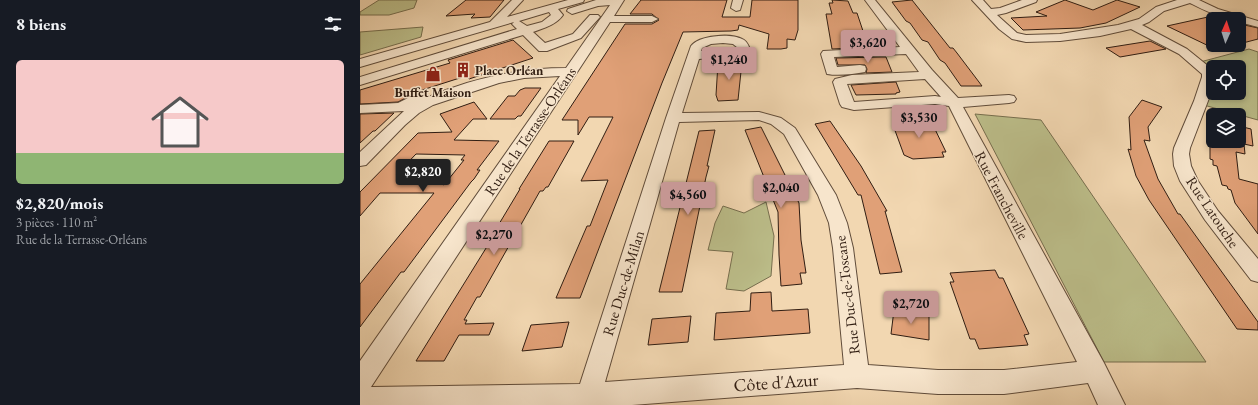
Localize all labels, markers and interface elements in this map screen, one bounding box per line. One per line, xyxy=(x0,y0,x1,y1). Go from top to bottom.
north arrow xyxy=(1206,12,1246,52)
map controls xyxy=(1206,12,1246,148)
text: 8 biens xyxy=(16,13,66,35)
icon: filters xyxy=(322,13,344,35)
pin: $3,620 xyxy=(835,30,901,64)
text: $3,620 xyxy=(850,34,886,51)
pin: $1,240 xyxy=(696,47,762,81)
text: $1,240 xyxy=(711,51,747,68)
button: locate xyxy=(1206,60,1246,100)
building icon: Place Orléan xyxy=(454,61,472,79)
place label: Place Orléan xyxy=(475,62,544,79)
street label: Rue de la Terrasse-Orléans xyxy=(480,63,580,199)
shop icon: Buffet Maison xyxy=(424,65,442,83)
place label: Buffet Maison xyxy=(395,84,472,101)
icon: home xyxy=(144,86,216,158)
pin: $3,530 xyxy=(886,105,952,139)
button: layers xyxy=(1206,108,1246,148)
text: $3,530 xyxy=(901,109,937,126)
street label: Rue Francheville xyxy=(971,148,1033,242)
pin: $2,820 xyxy=(390,159,456,193)
text: $2,820 xyxy=(405,163,441,180)
street label: Rue Latouche xyxy=(1182,173,1244,251)
pin: $2,040 xyxy=(748,175,814,209)
text: $2,040 xyxy=(763,179,799,196)
pin: $4,560 xyxy=(655,182,721,216)
text: $4,560 xyxy=(670,186,706,203)
text: $2,820/mois xyxy=(16,192,103,214)
text: 3 pièces · 110 m² xyxy=(16,214,97,231)
pin: $2,270 xyxy=(461,222,527,256)
text: $2,270 xyxy=(476,226,512,243)
street label: Rue Duc-de-Milan xyxy=(598,228,648,338)
text: Rue de la Terrasse-Orléans xyxy=(16,231,147,248)
street label: Rue Duc-de-Toscane xyxy=(830,234,864,356)
pin: $2,720 xyxy=(878,291,944,325)
text: $2,720 xyxy=(893,295,929,312)
street label: Côte d'Azur xyxy=(733,368,819,396)

